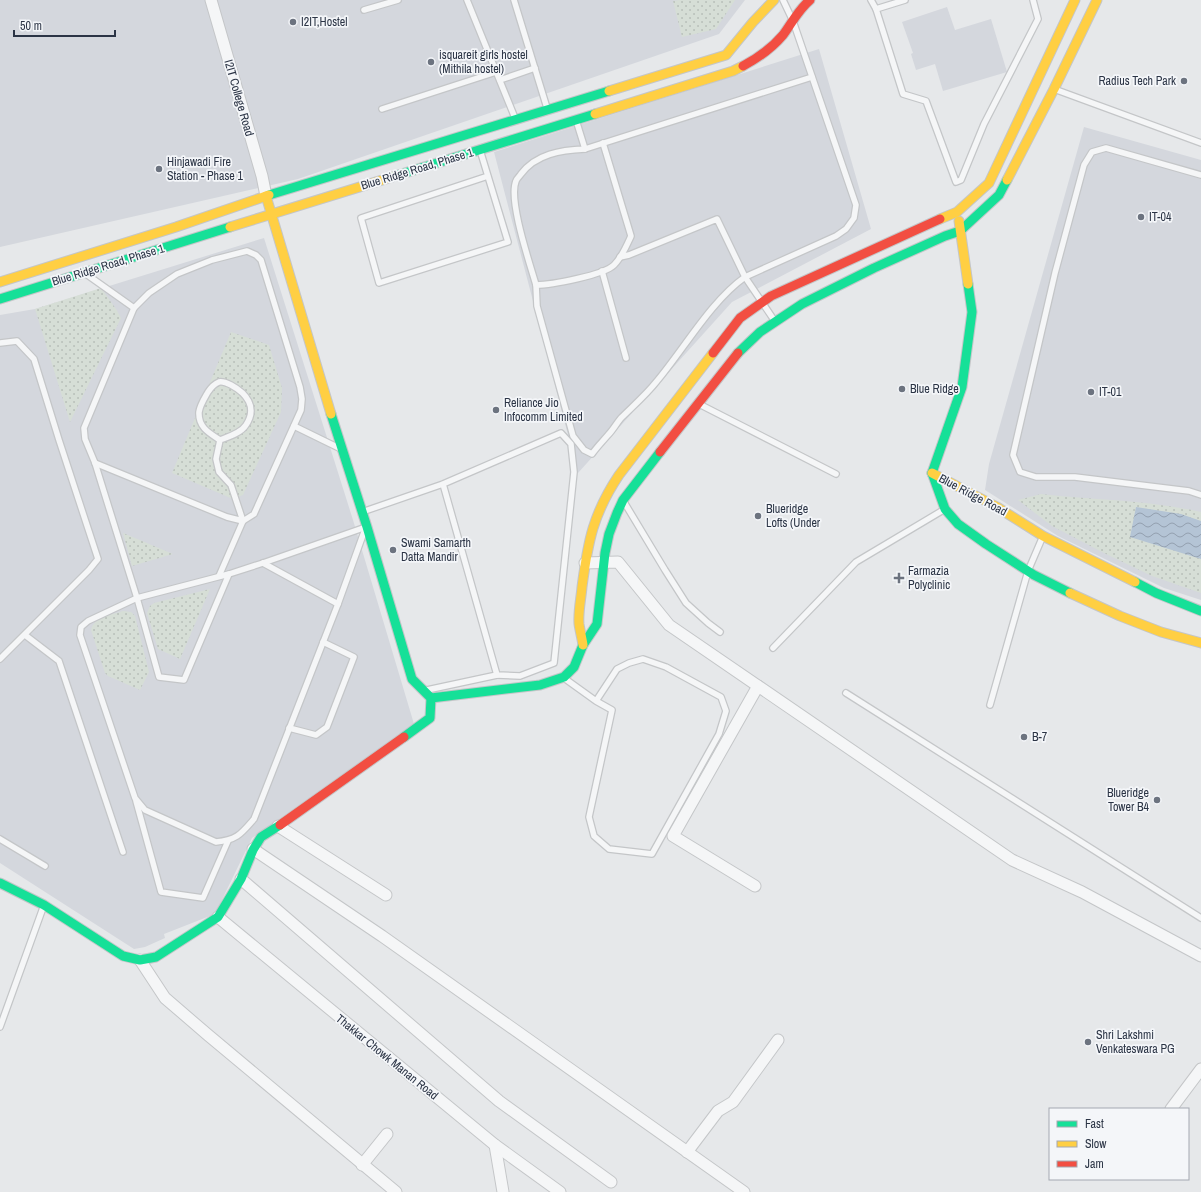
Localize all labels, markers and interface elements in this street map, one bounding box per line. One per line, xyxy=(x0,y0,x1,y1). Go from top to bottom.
scale bar xyxy=(14,12,115,38)
place label: I2IT,Hostel xyxy=(301,14,348,30)
marker: I2IT,Hostel xyxy=(288,17,298,27)
text: 50 m xyxy=(20,18,42,34)
place label: isquareit girls hostel (Mithila hostel) xyxy=(439,47,528,77)
marker: isquareit girls hostel (Mithila hostel) xyxy=(426,57,436,67)
street label: I2IT College Road xyxy=(220,58,258,138)
place label: Radius Tech Park xyxy=(1099,73,1176,89)
marker: Radius Tech Park xyxy=(1179,76,1189,86)
street label: Blue Ridge Road, Phase 1 xyxy=(359,144,476,194)
place label: Hinjawadi Fire Station - Phase 1 xyxy=(167,154,244,184)
marker: Hinjawadi Fire Station - Phase 1 xyxy=(154,164,164,174)
place label: IT-04 xyxy=(1149,209,1172,225)
marker: IT-04 xyxy=(1136,212,1146,222)
street label: Blue Ridge Road, Phase 1 xyxy=(50,240,167,290)
place label: Blue Ridge xyxy=(910,381,959,397)
marker: Blue Ridge xyxy=(897,384,907,394)
place label: IT-01 xyxy=(1099,384,1122,400)
marker: IT-01 xyxy=(1086,387,1096,397)
place label: Reliance Jio Infocomm Limited xyxy=(504,395,583,425)
marker: Reliance Jio Infocomm Limited xyxy=(491,405,501,415)
street label: Blue Ridge Road xyxy=(936,470,1010,520)
place label: Blueridge Lofts (Under xyxy=(766,501,821,531)
marker: Blueridge Lofts (Under xyxy=(753,511,763,521)
place label: Swami Samarth Datta Mandir xyxy=(401,535,471,565)
marker: Swami Samarth Datta Mandir xyxy=(388,545,398,555)
place label: Farmazia Polyclinic xyxy=(908,563,950,593)
marker: Farmazia Polyclinic xyxy=(893,572,905,584)
place label: B-7 xyxy=(1032,729,1048,745)
marker: B-7 xyxy=(1019,732,1029,742)
place label: Blueridge Tower B4 xyxy=(1107,785,1150,815)
marker: Blueridge Tower B4 xyxy=(1152,795,1162,805)
street label: Thakkar Chowk Manan Road xyxy=(332,1011,442,1103)
place label: Shri Lakshmi Venkateswara PG xyxy=(1096,1027,1175,1057)
marker: Shri Lakshmi Venkateswara PG xyxy=(1083,1037,1093,1047)
legend xyxy=(1049,1108,1189,1180)
text: Fast xyxy=(1085,1116,1104,1132)
text: Slow xyxy=(1085,1136,1107,1152)
text: Jam xyxy=(1085,1156,1104,1172)

